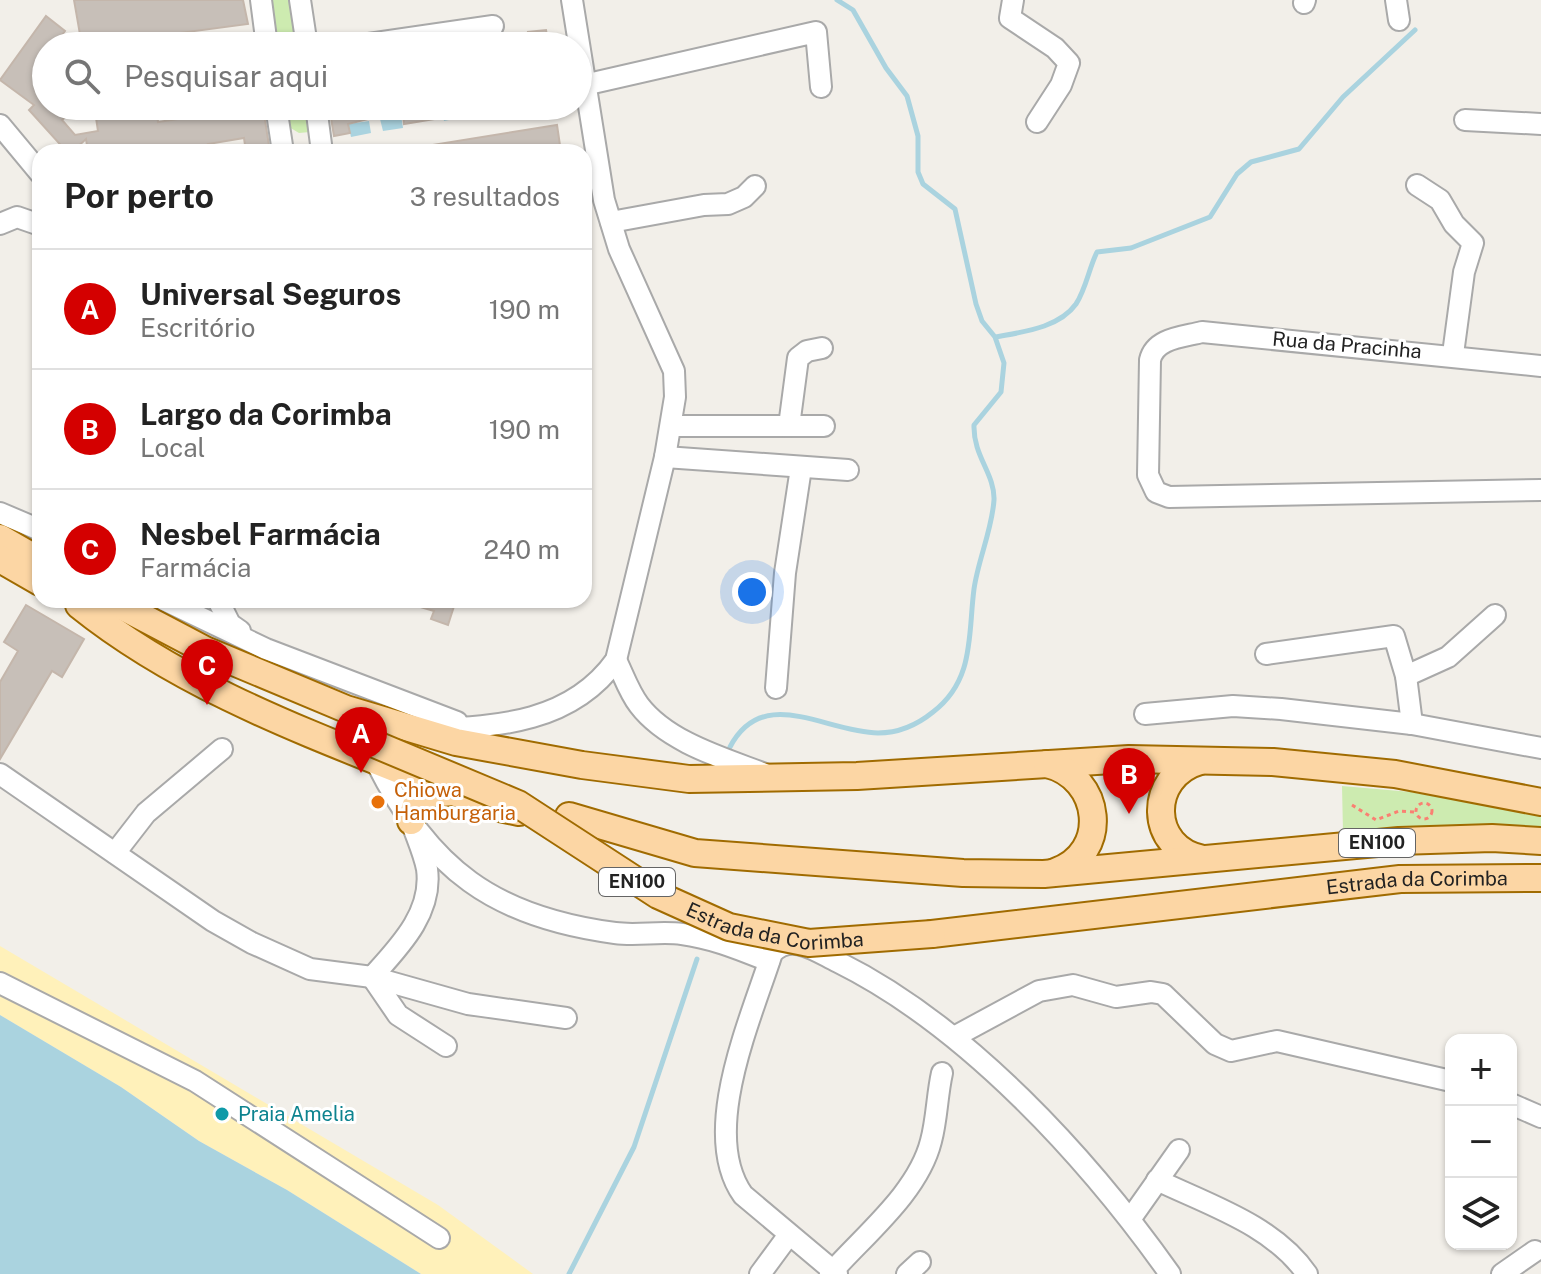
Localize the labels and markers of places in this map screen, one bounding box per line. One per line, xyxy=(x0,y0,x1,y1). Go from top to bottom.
pin: C xyxy=(181,639,233,705)
pin: A xyxy=(335,707,387,773)
pin: B xyxy=(1103,748,1155,814)
place label: Chiowa Hamburgaria xyxy=(394,778,516,825)
marker: Chiowa Hamburgaria xyxy=(369,793,387,811)
place label: Praia Amelia xyxy=(238,1102,355,1126)
marker: Praia Amelia xyxy=(213,1105,231,1123)

